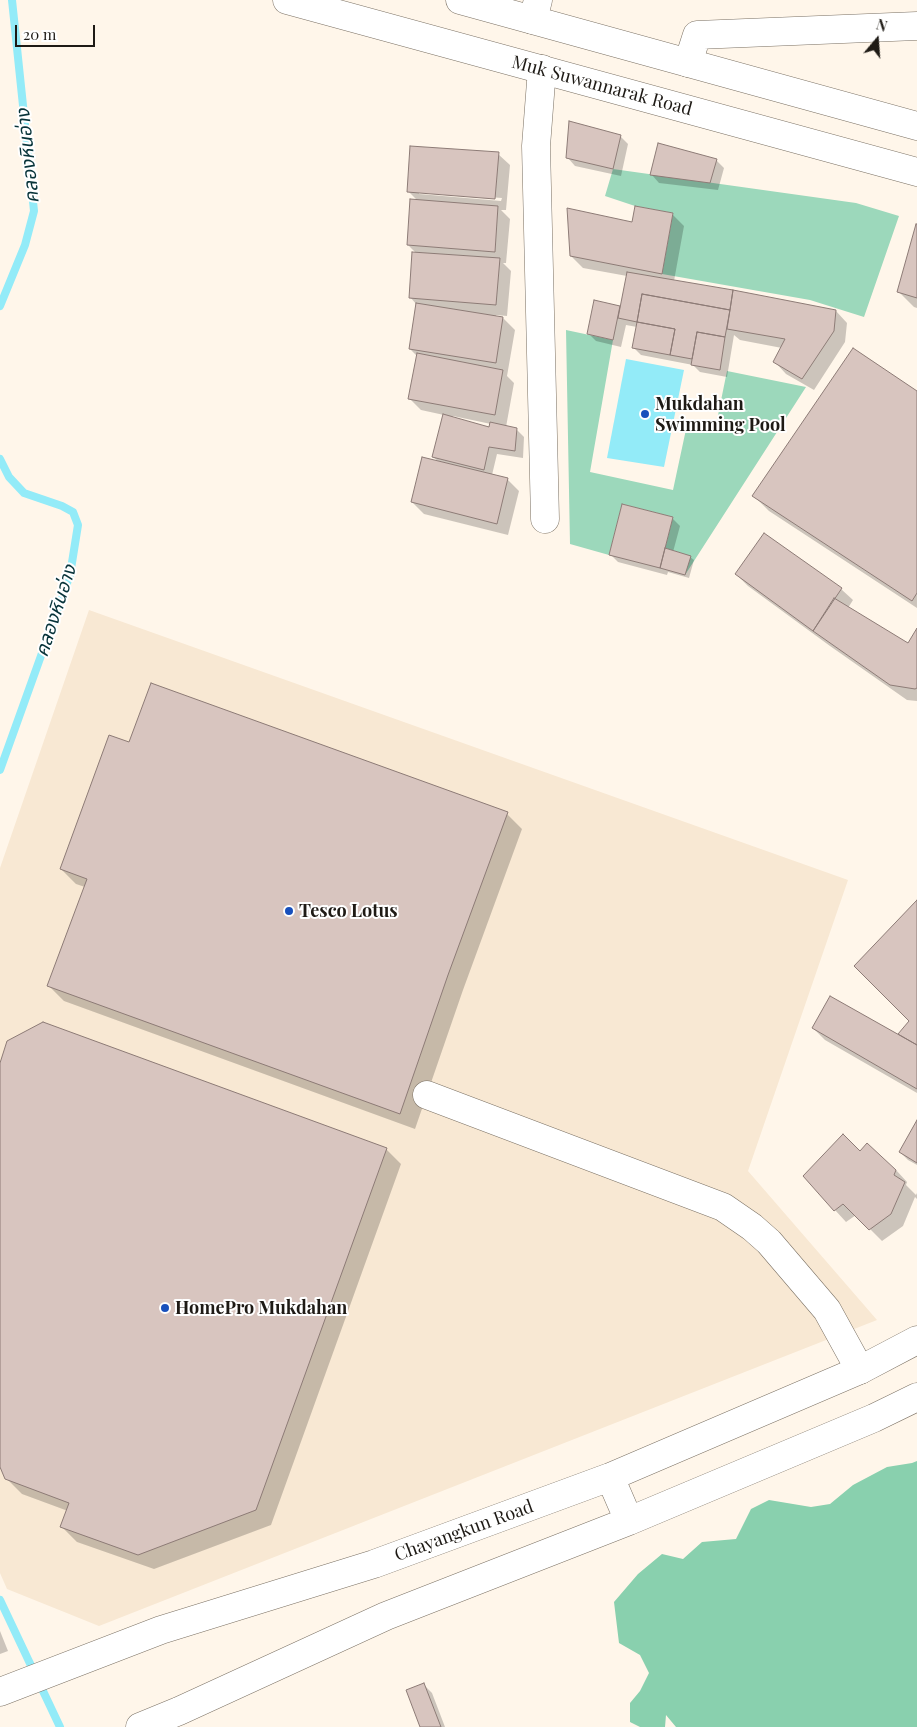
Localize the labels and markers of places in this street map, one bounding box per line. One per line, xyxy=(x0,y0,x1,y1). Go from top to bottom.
place label: Mukdahan Swimming Pool xyxy=(655,393,786,436)
marker: Mukdahan Swimming Pool xyxy=(639,408,651,420)
place label: Tesco Lotus xyxy=(299,900,398,922)
marker: Tesco Lotus xyxy=(283,905,295,917)
place label: HomePro Mukdahan xyxy=(175,1297,347,1319)
marker: HomePro Mukdahan xyxy=(159,1302,171,1314)

